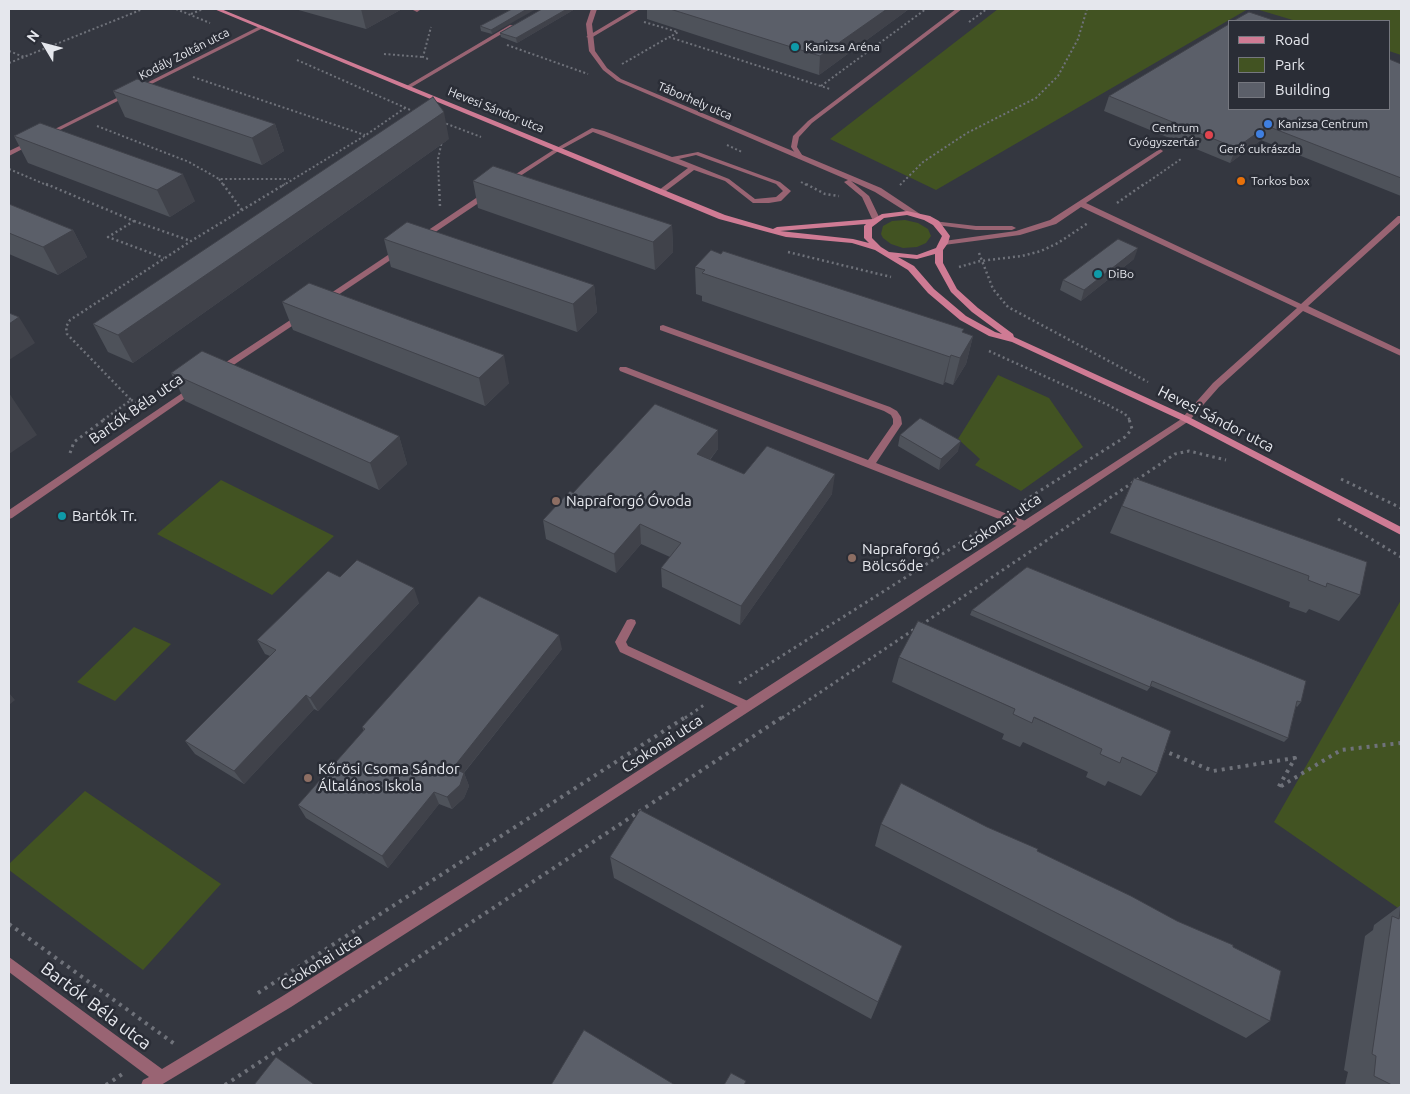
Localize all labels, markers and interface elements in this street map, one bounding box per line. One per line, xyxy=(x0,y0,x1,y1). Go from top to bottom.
north arrow xyxy=(20,20,70,70)
legend xyxy=(1228,20,1390,110)
street label: Kodály Zoltán utca xyxy=(136,25,232,83)
text: N xyxy=(23,27,43,45)
text: Road xyxy=(1275,31,1310,48)
place label: Kanizsa Aréna xyxy=(805,40,880,54)
marker: Kanizsa Aréna xyxy=(789,41,801,53)
text: Park xyxy=(1275,56,1305,73)
street label: Táborhely utca xyxy=(656,79,734,123)
text: Building xyxy=(1275,81,1330,98)
street label: Hevesi Sándor utca xyxy=(446,84,546,136)
place label: Kanizsa Centrum xyxy=(1278,117,1368,131)
marker: Kanizsa Centrum xyxy=(1262,118,1274,130)
place label: Centrum Gyógyszertár xyxy=(1129,121,1199,149)
marker: Gerő cukrászda xyxy=(1254,128,1266,140)
marker: Centrum Gyógyszertár xyxy=(1203,129,1215,141)
place label: Gerő cukrászda xyxy=(1219,142,1301,156)
place label: Torkos box xyxy=(1251,174,1309,188)
marker: Torkos box xyxy=(1235,175,1247,187)
place label: DiBo xyxy=(1108,267,1134,281)
marker: DiBo xyxy=(1092,268,1104,280)
street label: Bartók Béla utca xyxy=(86,370,186,448)
street label: Hevesi Sándor utca xyxy=(1155,382,1277,456)
street label: Csokonai utca xyxy=(957,490,1045,556)
place label: Napraforgó Óvoda xyxy=(566,492,692,510)
marker: Napraforgó Óvoda xyxy=(550,495,562,507)
place label: Bartók Tr. xyxy=(72,507,137,525)
marker: Bartók Tr. xyxy=(56,510,68,522)
place label: Napraforgó Bölcsőde xyxy=(862,540,940,575)
marker: Napraforgó Bölcsőde xyxy=(846,552,858,564)
street label: Csokonai utca xyxy=(618,711,706,777)
place label: Kőrösi Csoma Sándor Általános Iskola xyxy=(318,760,460,795)
marker: Kőrösi Csoma Sándor Általános Iskola xyxy=(302,772,314,784)
street label: Csokonai utca xyxy=(277,930,365,994)
street label: Bartók Béla utca xyxy=(37,957,155,1055)

